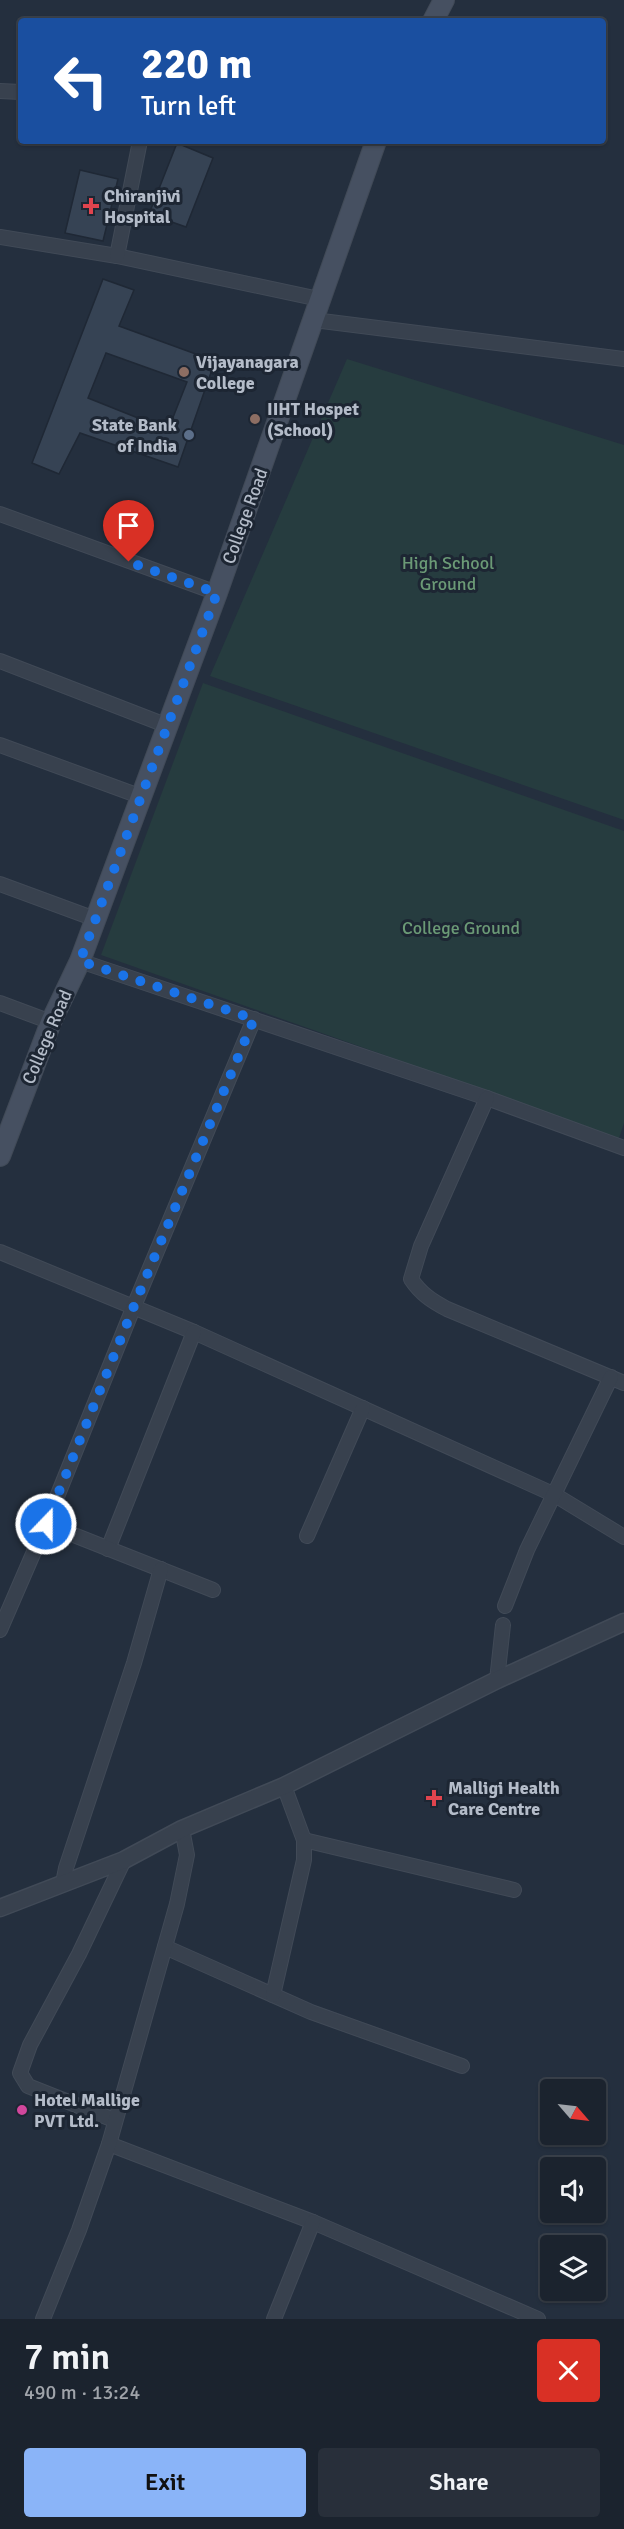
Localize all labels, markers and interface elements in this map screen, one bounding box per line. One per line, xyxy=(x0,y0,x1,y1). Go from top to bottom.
text: 220 m xyxy=(141,39,252,90)
icon: left xyxy=(42,42,120,120)
text: Turn left xyxy=(141,90,236,123)
place label: Chiranjivi Hospital xyxy=(104,185,180,228)
marker: Chiranjivi Hospital xyxy=(82,197,100,215)
place label: Vijayanagara College xyxy=(196,351,299,394)
marker: Vijayanagara College xyxy=(177,365,191,379)
place label: IIHT Hospet (School) xyxy=(267,398,359,441)
marker: IIHT Hospet (School) xyxy=(248,412,262,426)
place label: State Bank of India xyxy=(92,414,178,457)
marker: State Bank of India xyxy=(182,428,196,442)
street label: College Road xyxy=(218,465,272,567)
pin xyxy=(103,500,154,562)
icon: arrive xyxy=(112,509,145,542)
park label: High School Ground xyxy=(402,552,494,595)
park label: College Ground xyxy=(402,917,520,939)
street label: College Road xyxy=(17,987,77,1087)
position arrow xyxy=(14,1492,78,1556)
place label: Malligi Health Care Centre xyxy=(448,1777,560,1820)
marker: Malligi Health Care Centre xyxy=(425,1789,443,1807)
north arrow xyxy=(540,2079,606,2145)
map controls xyxy=(540,2079,606,2301)
place label: Hotel Mallige PVT Ltd. xyxy=(34,2089,140,2132)
marker: Hotel Mallige PVT Ltd. xyxy=(15,2103,29,2117)
button: sound xyxy=(540,2157,606,2223)
button: layers xyxy=(540,2235,606,2301)
text: 7 min xyxy=(24,2335,110,2380)
button: close xyxy=(537,2339,600,2402)
text: 490 m · 13:24 xyxy=(24,2380,140,2405)
button: Exit xyxy=(24,2448,306,2517)
button: Share xyxy=(318,2448,600,2517)

